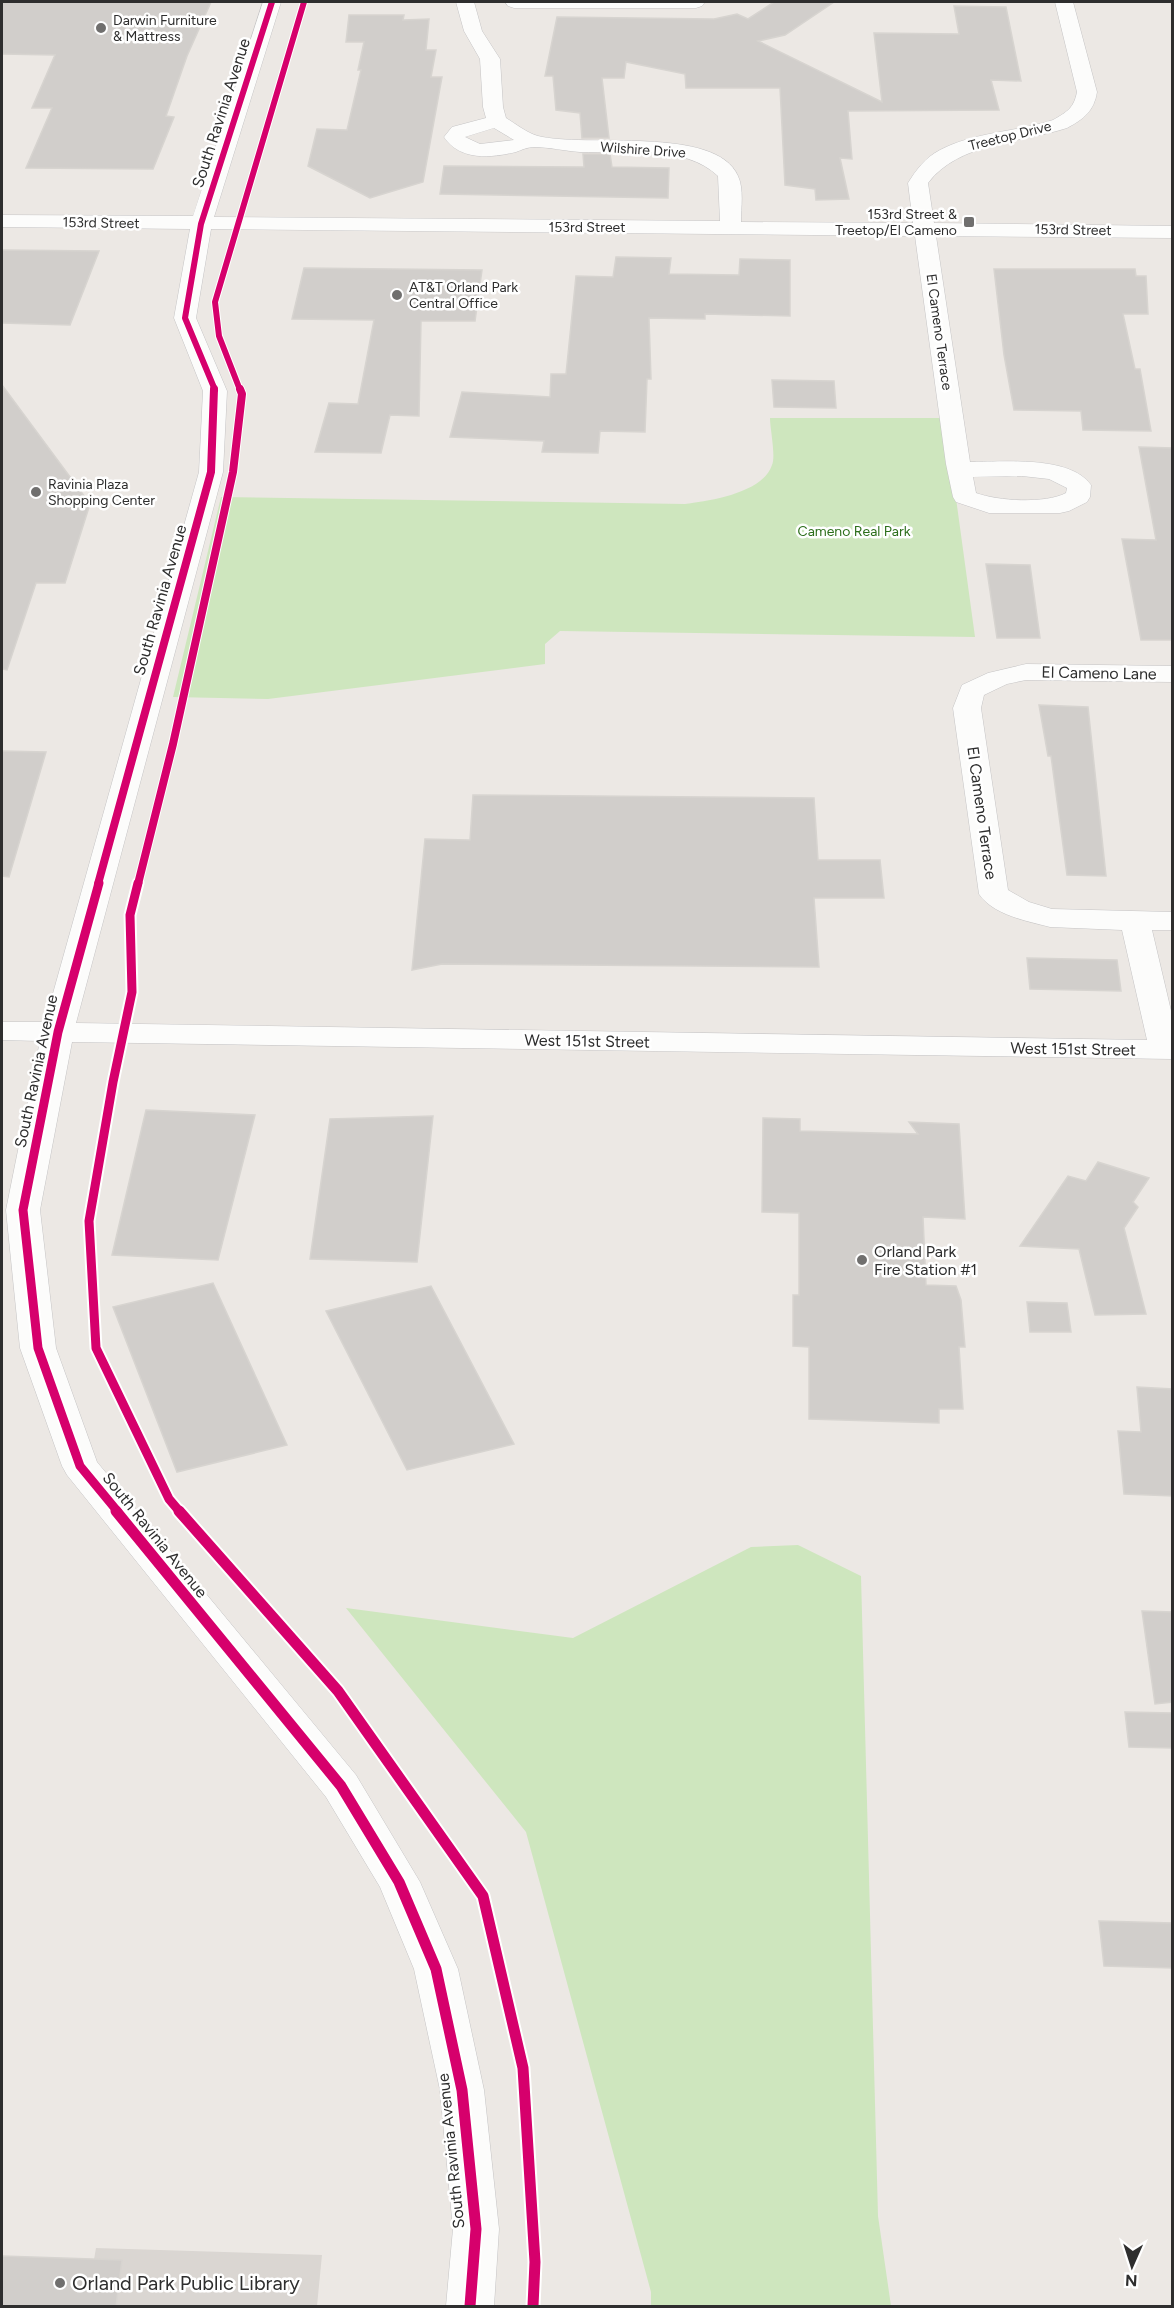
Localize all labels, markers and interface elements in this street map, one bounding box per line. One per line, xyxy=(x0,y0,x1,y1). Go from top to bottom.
place label: Darwin Furniture & Mattress xyxy=(113,12,217,45)
marker: Darwin Furniture & Mattress xyxy=(94,21,108,35)
street label: South Ravinia Avenue xyxy=(188,36,254,190)
street label: Treetop Drive xyxy=(967,117,1053,154)
street label: Wilshire Drive xyxy=(600,139,687,161)
place label: 153rd Street & Treetop/El Cameno xyxy=(835,206,957,239)
street label: 153rd Street xyxy=(62,214,140,232)
marker: 153rd Street & Treetop/El Cameno xyxy=(962,215,976,229)
street label: 153rd Street xyxy=(548,219,626,236)
street label: 153rd Street xyxy=(1034,221,1112,239)
street label: El Cameno Terrace xyxy=(922,273,956,392)
place label: AT&T Orland Park Central Office xyxy=(409,279,518,312)
marker: AT&T Orland Park Central Office xyxy=(390,288,404,302)
place label: Ravinia Plaza Shopping Center xyxy=(48,476,155,509)
marker: Ravinia Plaza Shopping Center xyxy=(29,485,43,499)
street label: South Ravinia Avenue xyxy=(129,522,191,678)
park label: Cameno Real Park xyxy=(798,523,911,540)
street label: El Cameno Lane xyxy=(1041,662,1157,684)
street label: El Cameno Terrace xyxy=(963,745,1001,881)
street label: South Ravinia Avenue xyxy=(10,993,62,1149)
street label: West 151st Street xyxy=(524,1030,650,1052)
street label: West 151st Street xyxy=(1010,1038,1136,1060)
place label: Orland Park Fire Station #1 xyxy=(874,1242,977,1279)
marker: Orland Park Fire Station #1 xyxy=(855,1253,869,1267)
street label: South Ravinia Avenue xyxy=(99,1468,212,1602)
street label: South Ravinia Avenue xyxy=(433,2072,469,2230)
north arrow xyxy=(1102,2236,1162,2296)
place label: Orland Park Public Library xyxy=(72,2271,300,2295)
text: N xyxy=(1125,2271,1138,2290)
marker: Orland Park Public Library xyxy=(53,2276,67,2290)

